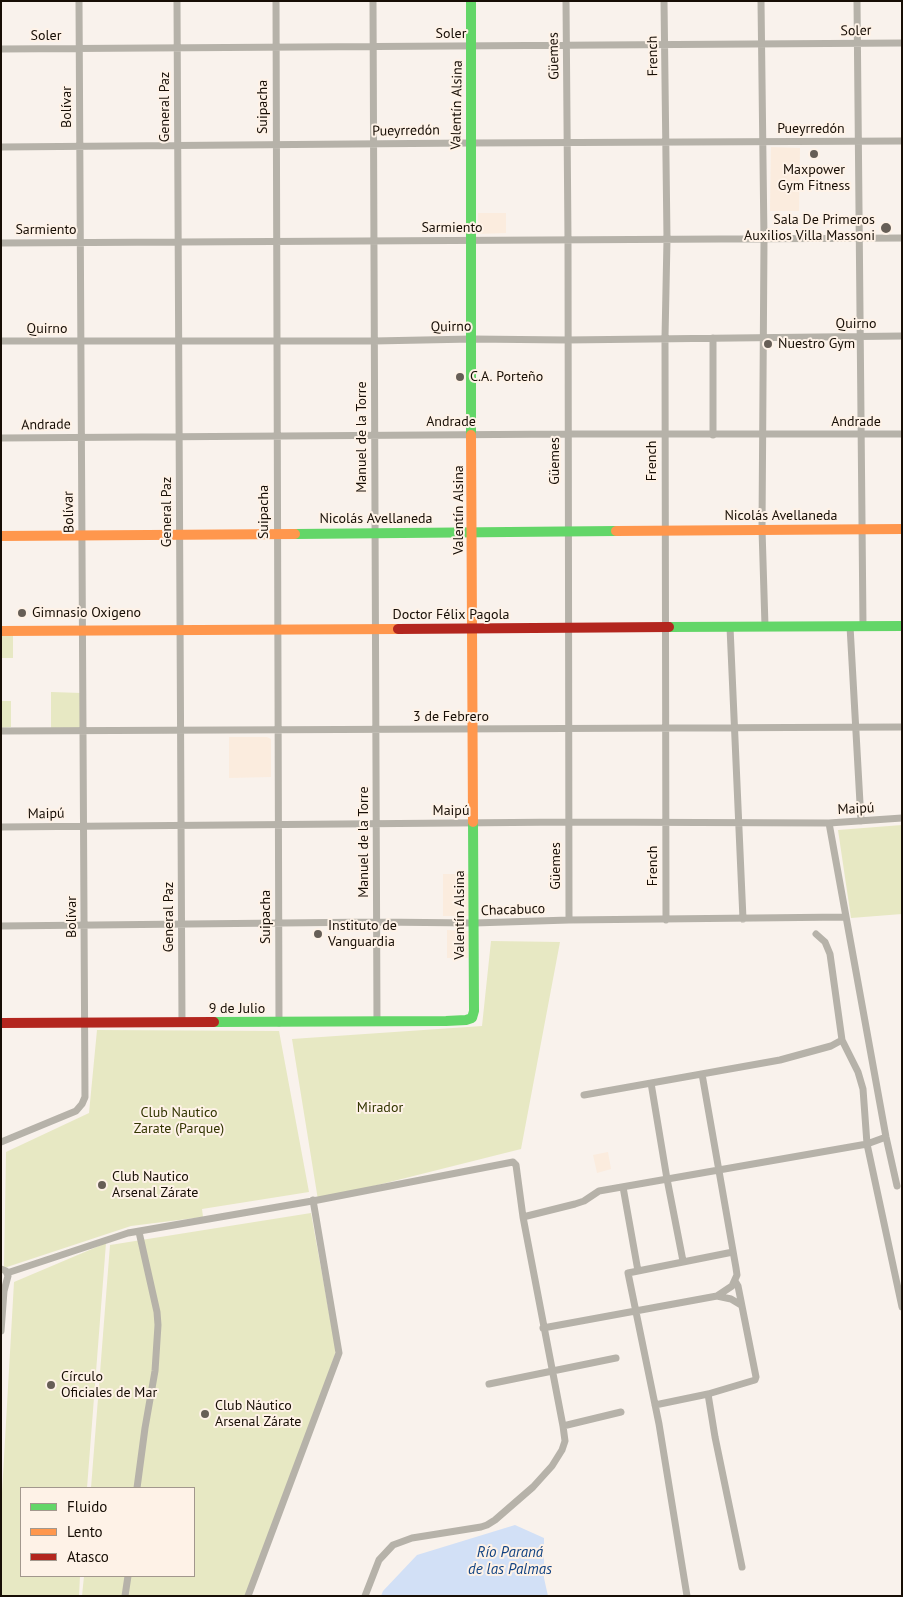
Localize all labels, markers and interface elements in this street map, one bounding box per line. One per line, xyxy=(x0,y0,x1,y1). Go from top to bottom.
street label: Soler xyxy=(840,22,872,40)
street label: Soler xyxy=(436,26,466,42)
street label: Soler xyxy=(31,28,61,44)
street label: Güemes xyxy=(545,32,563,80)
street label: French xyxy=(644,35,662,77)
street label: Valentín Alsina xyxy=(448,60,466,150)
street label: General Paz xyxy=(157,72,173,142)
street label: Suipacha xyxy=(255,80,271,134)
street label: Bolívar xyxy=(59,86,75,128)
street label: Pueyrredón xyxy=(777,121,845,137)
street label: Pueyrredón xyxy=(372,122,440,140)
marker: Maxpower Gym Fitness xyxy=(808,148,820,160)
place label: Maxpower Gym Fitness xyxy=(778,162,850,194)
place label: Sala De Primeros Auxilios Villa Massoni xyxy=(744,212,875,244)
street label: Sarmiento xyxy=(421,220,483,236)
marker: Sala De Primeros Auxilios Villa Massoni xyxy=(879,221,893,235)
street label: Sarmiento xyxy=(15,222,77,238)
street label: Quirno xyxy=(836,316,876,332)
street label: Quirno xyxy=(430,318,472,336)
street label: Quirno xyxy=(27,321,67,337)
place label: Nuestro Gym xyxy=(778,336,855,352)
marker: Nuestro Gym xyxy=(762,338,774,350)
place label: C.A. Porteño xyxy=(470,369,543,385)
marker: C.A. Porteño xyxy=(454,371,466,383)
street label: Manuel de la Torre xyxy=(354,381,370,493)
street label: Andrade xyxy=(426,414,476,430)
street label: Andrade xyxy=(831,414,881,430)
street label: Andrade xyxy=(21,416,71,434)
street label: Güemes xyxy=(547,437,563,485)
street label: French xyxy=(644,441,660,481)
street label: Valentín Alsina xyxy=(451,465,467,555)
street label: General Paz xyxy=(159,477,175,547)
street label: Suipacha xyxy=(256,485,272,539)
street label: Bolívar xyxy=(60,491,78,533)
street label: Nicolás Avellaneda xyxy=(724,508,838,524)
street label: Nicolás Avellaneda xyxy=(319,511,433,527)
place label: Gimnasio Oxigeno xyxy=(32,605,141,621)
marker: Gimnasio Oxigeno xyxy=(16,607,28,619)
street label: Doctor Félix Pagola xyxy=(392,607,510,623)
street label: 3 de Febrero xyxy=(413,709,489,725)
street label: Manuel de la Torre xyxy=(356,786,372,898)
street label: Maipú xyxy=(837,800,875,818)
street label: Maipú xyxy=(433,803,469,819)
street label: Maipú xyxy=(27,805,65,823)
street label: Güemes xyxy=(548,842,564,890)
street label: French xyxy=(645,846,661,886)
street label: Valentín Alsina xyxy=(452,870,468,960)
street label: General Paz xyxy=(161,882,177,952)
street label: Suipacha xyxy=(258,890,274,944)
street label: Bolívar xyxy=(64,896,80,938)
street label: Chacabuco xyxy=(480,900,546,920)
place label: Instituto de Vanguardia xyxy=(328,918,397,950)
marker: Instituto de Vanguardia xyxy=(312,928,324,940)
street label: 9 de Julio xyxy=(209,1001,265,1017)
park label: Mirador xyxy=(357,1100,403,1116)
park label: Club Nautico Zarate (Parque) xyxy=(134,1105,224,1138)
place label: Club Nautico Arsenal Zárate xyxy=(112,1169,198,1202)
marker: Club Nautico Arsenal Zárate xyxy=(96,1179,108,1191)
place label: Círculo Oficiales de Mar xyxy=(61,1369,157,1401)
marker: Círculo Oficiales de Mar xyxy=(45,1379,57,1391)
place label: Club Náutico Arsenal Zárate xyxy=(215,1398,301,1430)
marker: Club Náutico Arsenal Zárate xyxy=(199,1408,211,1420)
legend xyxy=(20,1487,195,1577)
text: Fluido xyxy=(67,1497,107,1516)
text: Lento xyxy=(67,1522,103,1541)
water label: Río Paraná de las Palmas xyxy=(468,1544,552,1579)
text: Atasco xyxy=(67,1547,109,1566)

